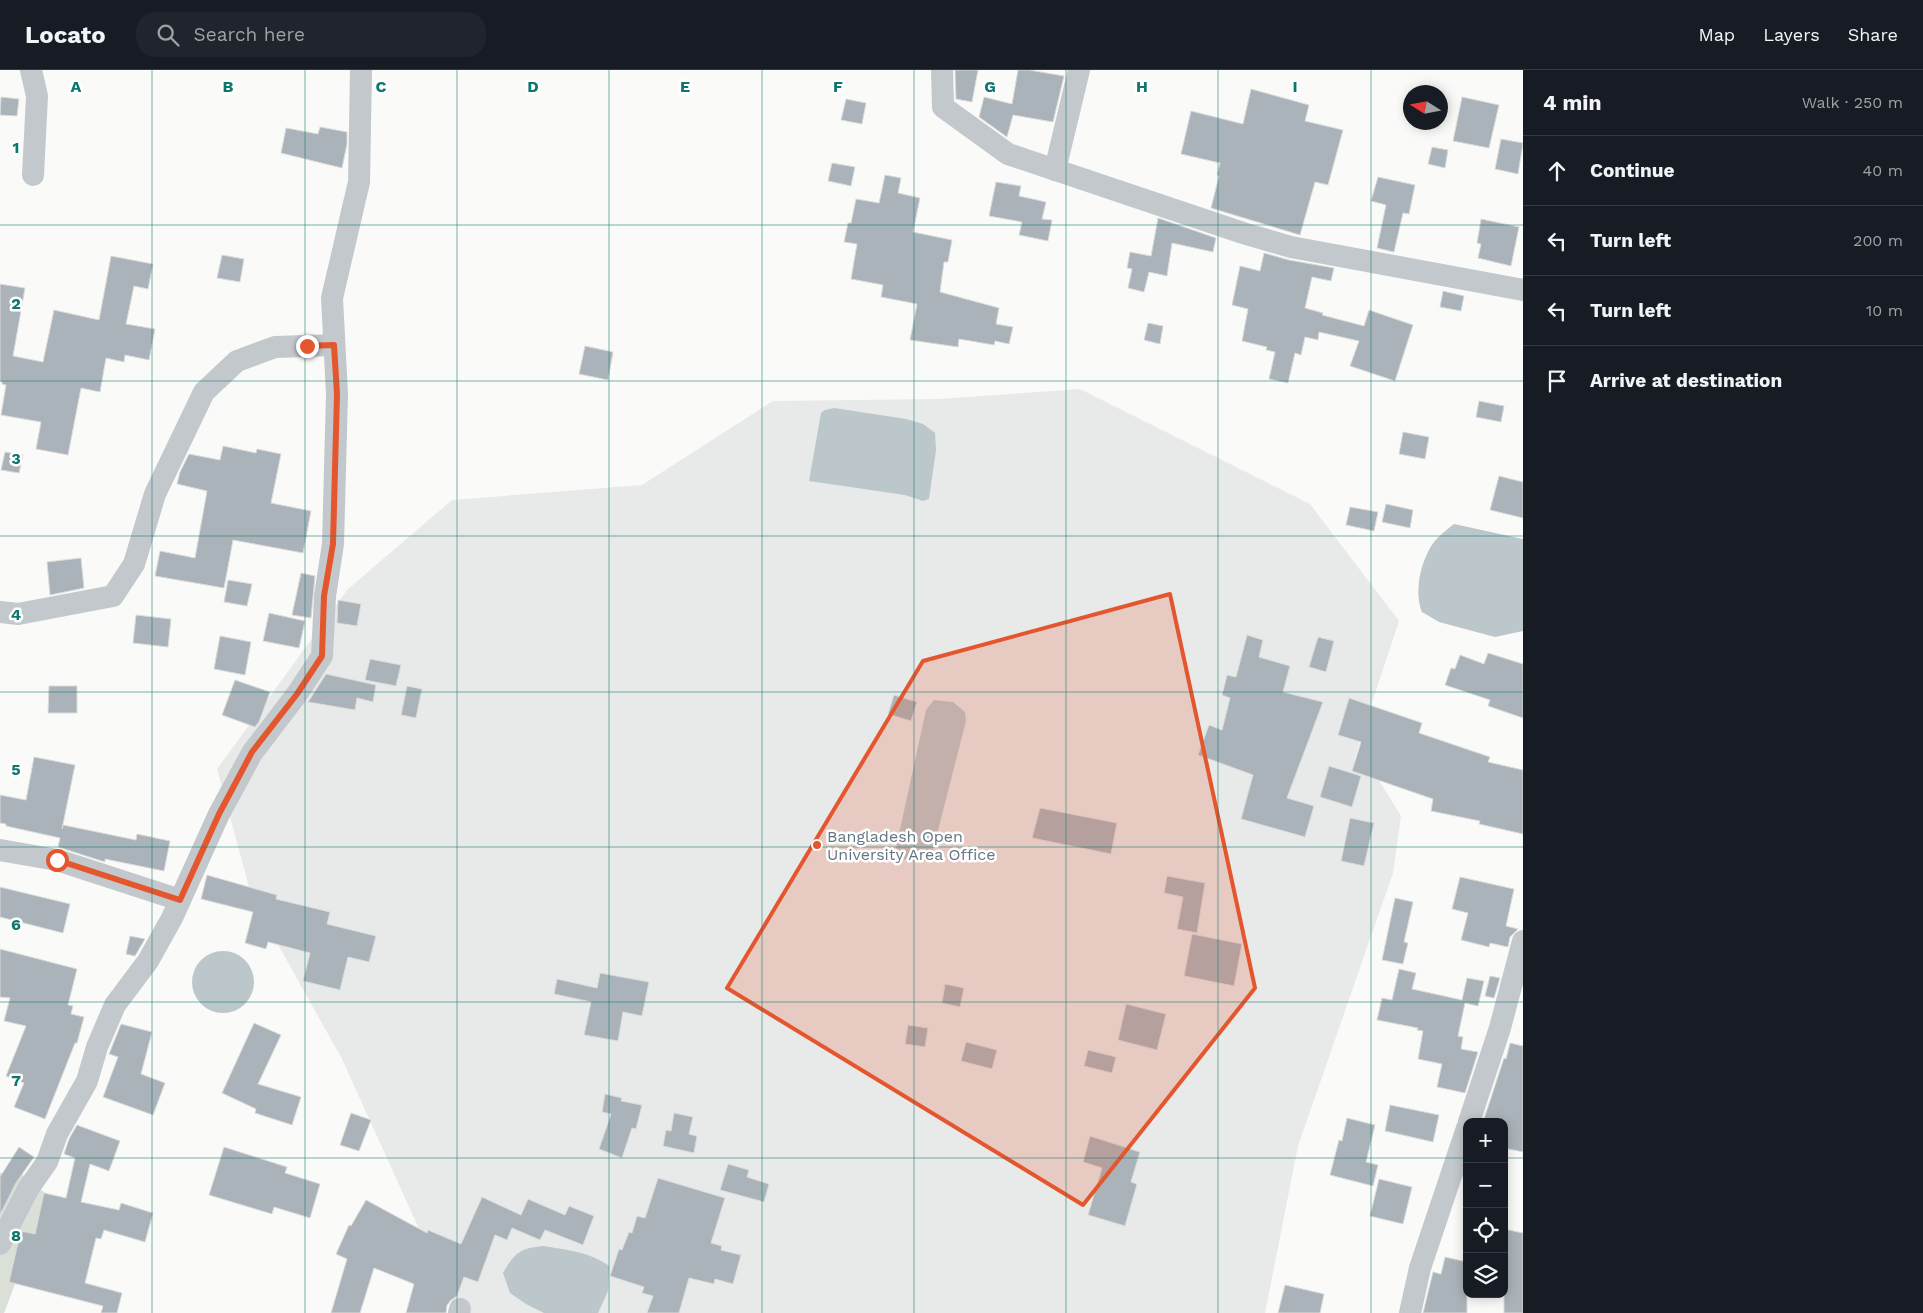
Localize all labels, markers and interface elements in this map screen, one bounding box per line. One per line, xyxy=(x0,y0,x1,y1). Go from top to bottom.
search box xyxy=(136,12,486,57)
text: Locato xyxy=(25,21,106,49)
icon: search xyxy=(154,21,182,49)
text: Search here xyxy=(194,23,305,46)
text: Map xyxy=(1698,24,1735,45)
text: Layers xyxy=(1763,24,1820,45)
text: Share xyxy=(1848,24,1898,45)
text: A xyxy=(71,77,82,96)
text: B xyxy=(223,77,234,96)
text: C xyxy=(376,77,387,96)
text: D xyxy=(527,77,539,96)
text: E xyxy=(680,77,690,96)
text: F xyxy=(833,77,843,96)
text: G xyxy=(984,77,996,96)
text: H xyxy=(1136,77,1148,96)
text: I xyxy=(1292,77,1298,96)
north arrow xyxy=(1403,85,1448,130)
text: 4 min xyxy=(1543,90,1601,115)
text: Walk · 250 m xyxy=(1802,93,1903,112)
text: 1 xyxy=(13,138,19,157)
icon: ahead xyxy=(1543,157,1571,185)
text: Continue xyxy=(1590,159,1674,182)
text: 40 m xyxy=(1863,161,1903,180)
icon: left xyxy=(1543,227,1571,255)
text: Turn left xyxy=(1590,229,1671,252)
text: 200 m xyxy=(1853,231,1903,250)
text: 2 xyxy=(11,294,21,313)
icon: left xyxy=(1543,297,1571,325)
text: Turn left xyxy=(1590,299,1671,322)
text: 10 m xyxy=(1866,301,1903,320)
route end xyxy=(296,335,319,358)
icon: arrive xyxy=(1543,367,1571,395)
text: Arrive at destination xyxy=(1590,369,1782,392)
text: 3 xyxy=(11,449,21,468)
text: 4 xyxy=(11,605,21,624)
text: 5 xyxy=(11,760,21,779)
place label: Bangladesh Open University Area Office xyxy=(827,827,995,864)
marker: Bangladesh Open University Area Office xyxy=(811,839,823,851)
route start xyxy=(46,849,69,872)
text: 6 xyxy=(11,915,21,934)
text: 7 xyxy=(11,1071,21,1090)
map controls xyxy=(1463,1118,1508,1298)
button: + xyxy=(1463,1118,1508,1163)
button: − xyxy=(1463,1163,1508,1208)
button: locate xyxy=(1463,1208,1508,1253)
text: 8 xyxy=(11,1226,21,1245)
button: layers xyxy=(1463,1253,1508,1298)

